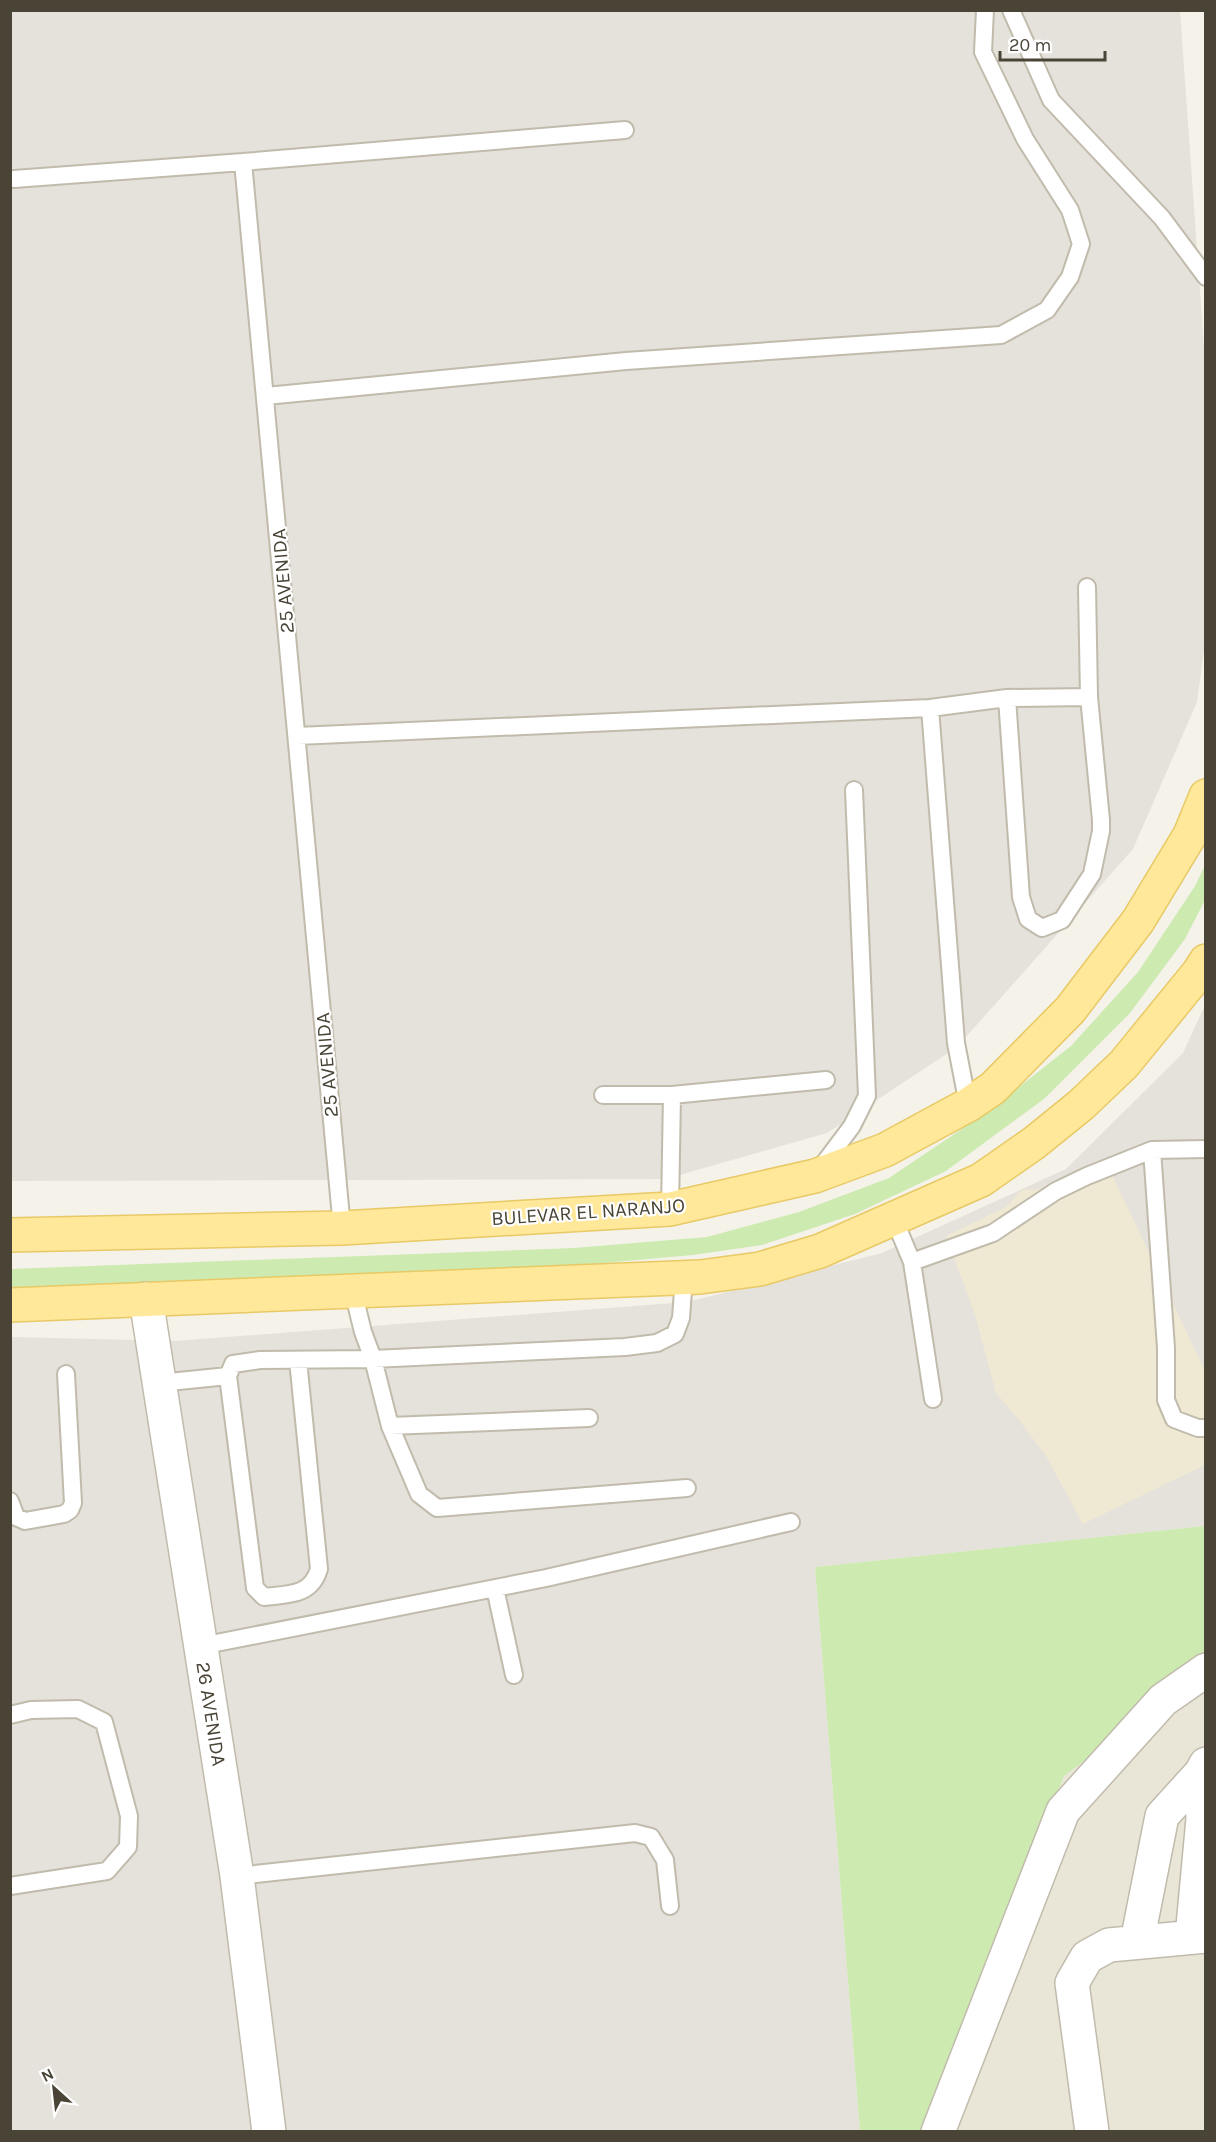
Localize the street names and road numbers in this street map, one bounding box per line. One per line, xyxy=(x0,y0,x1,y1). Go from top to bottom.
street label: 25 AVENIDA xyxy=(267,528,299,634)
street label: 25 AVENIDA xyxy=(311,1012,343,1118)
street label: BULEVAR EL NARANJO xyxy=(490,1194,686,1230)
street label: 26 AVENIDA xyxy=(191,1660,231,1768)

